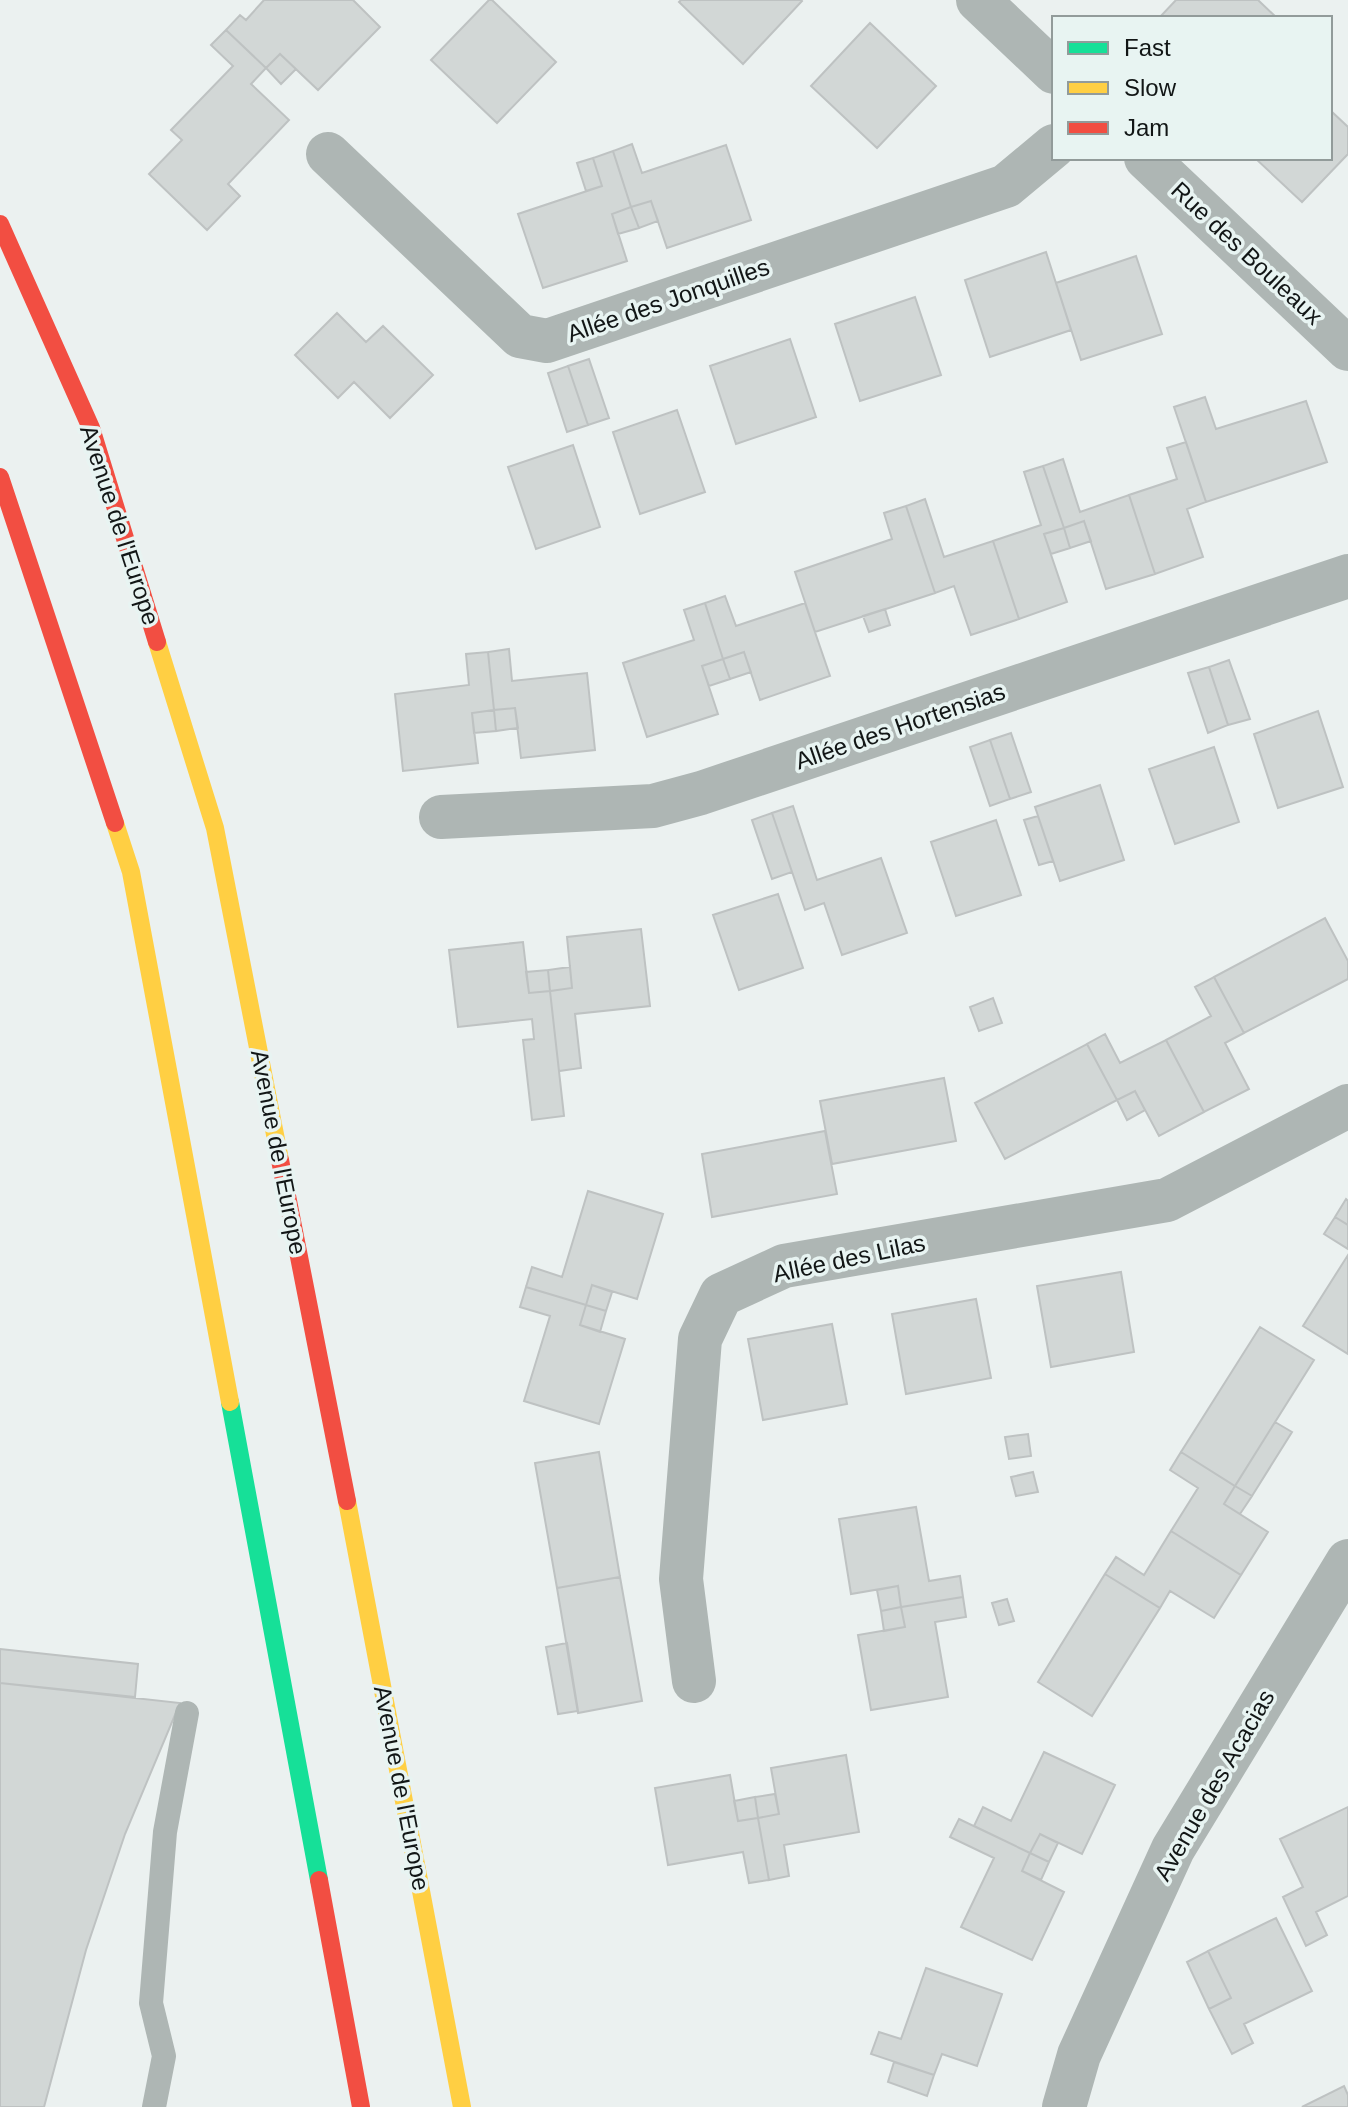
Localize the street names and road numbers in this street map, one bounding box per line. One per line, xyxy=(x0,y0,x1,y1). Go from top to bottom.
street label: Rue des Bouleaux xyxy=(1166,176,1328,330)
street label: Allée des Jonquilles xyxy=(563,253,773,347)
street label: Avenue de l'Europe xyxy=(75,422,165,628)
street label: Allée des Hortensias xyxy=(792,677,1008,775)
street label: Avenue de l'Europe xyxy=(246,1047,312,1257)
street label: Allée des Lilas xyxy=(771,1229,927,1287)
street label: Avenue de l'Europe xyxy=(369,1683,435,1893)
street label: Avenue des Acacias xyxy=(1148,1685,1280,1885)

